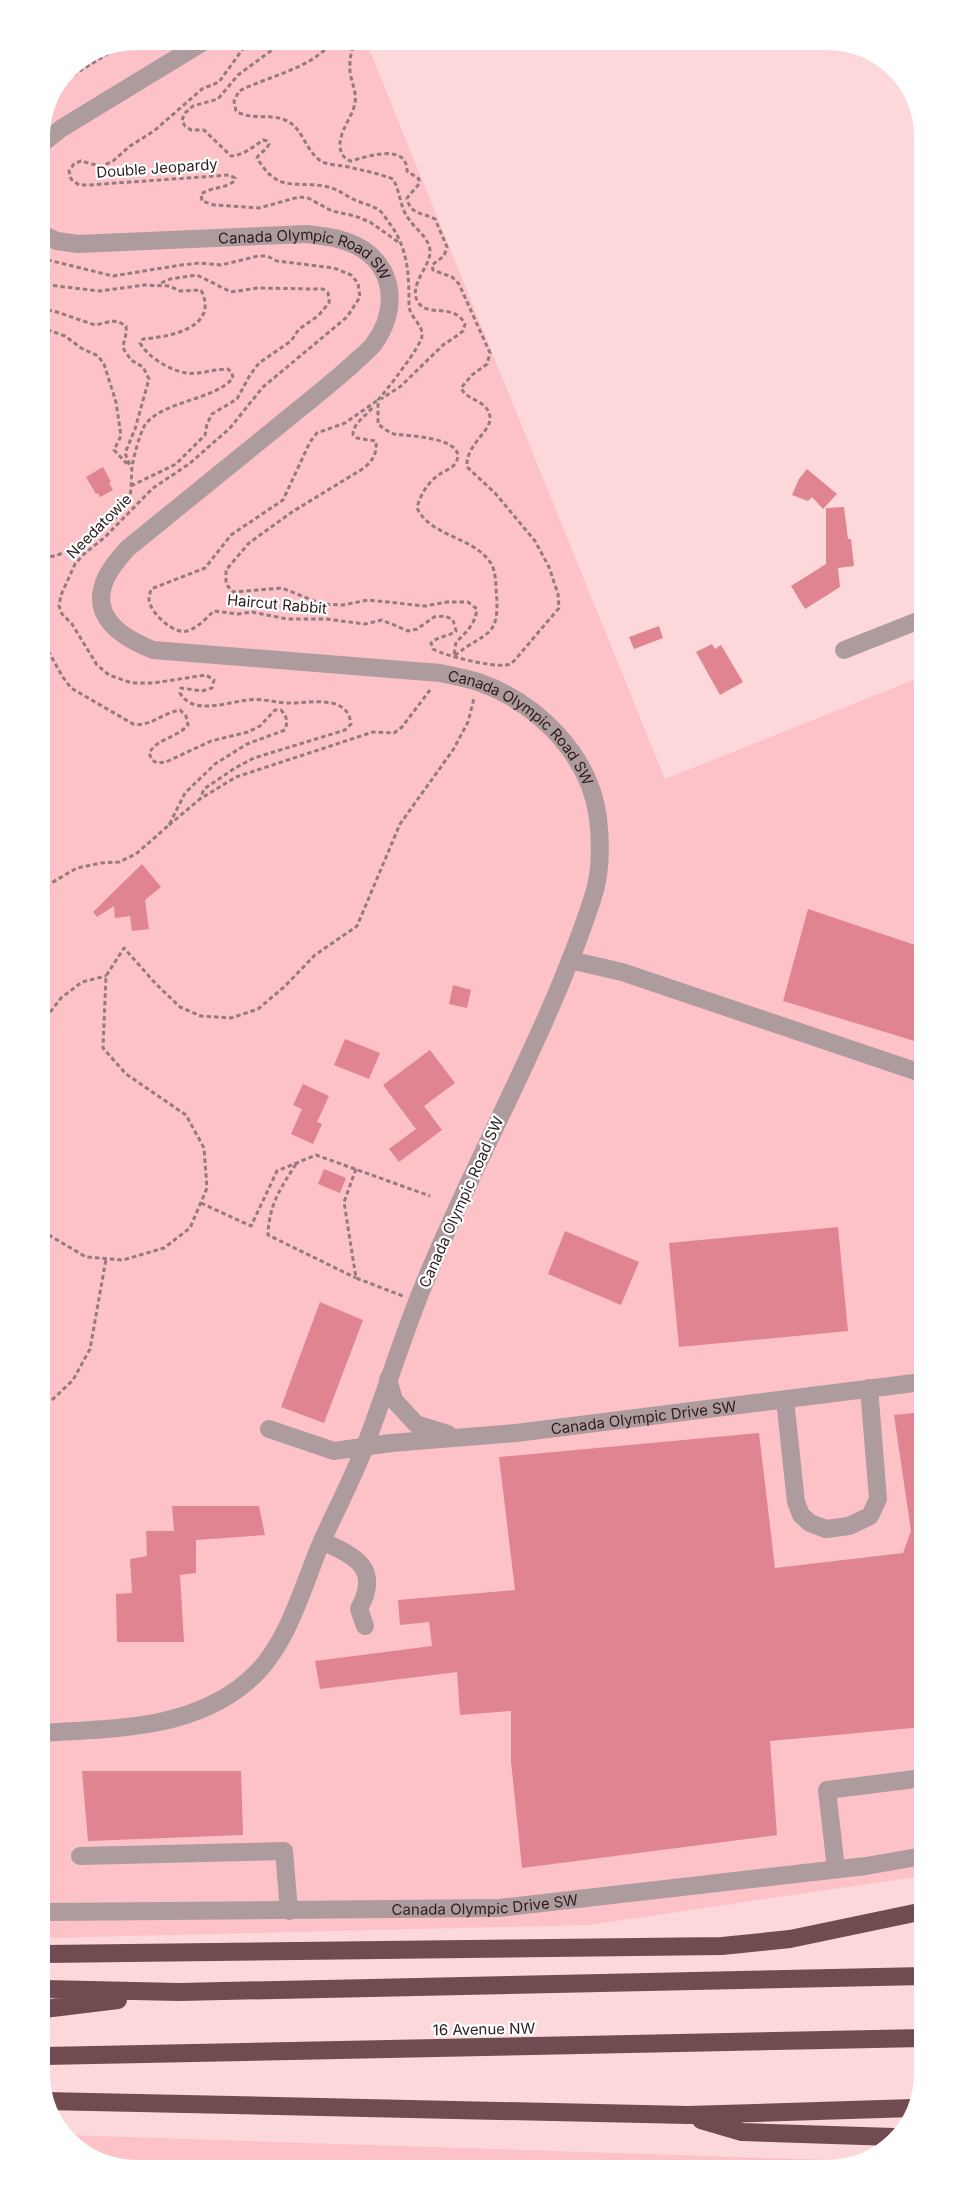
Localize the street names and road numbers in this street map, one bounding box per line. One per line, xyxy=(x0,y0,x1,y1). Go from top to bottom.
street label: Double Jeopardy xyxy=(96,154,219,182)
street label: Canada Olympic Road SW xyxy=(218,224,395,283)
street label: Needatowie xyxy=(62,489,136,563)
street label: Haircut Rabbit xyxy=(226,590,328,618)
street label: Canada Olympic Road SW xyxy=(446,665,598,788)
street label: Canada Olympic Road SW xyxy=(415,1113,508,1291)
street label: Canada Olympic Drive SW xyxy=(550,1396,738,1438)
street label: Canada Olympic Drive SW xyxy=(391,1890,579,1918)
street label: 16 Avenue NW xyxy=(433,2019,536,2039)

